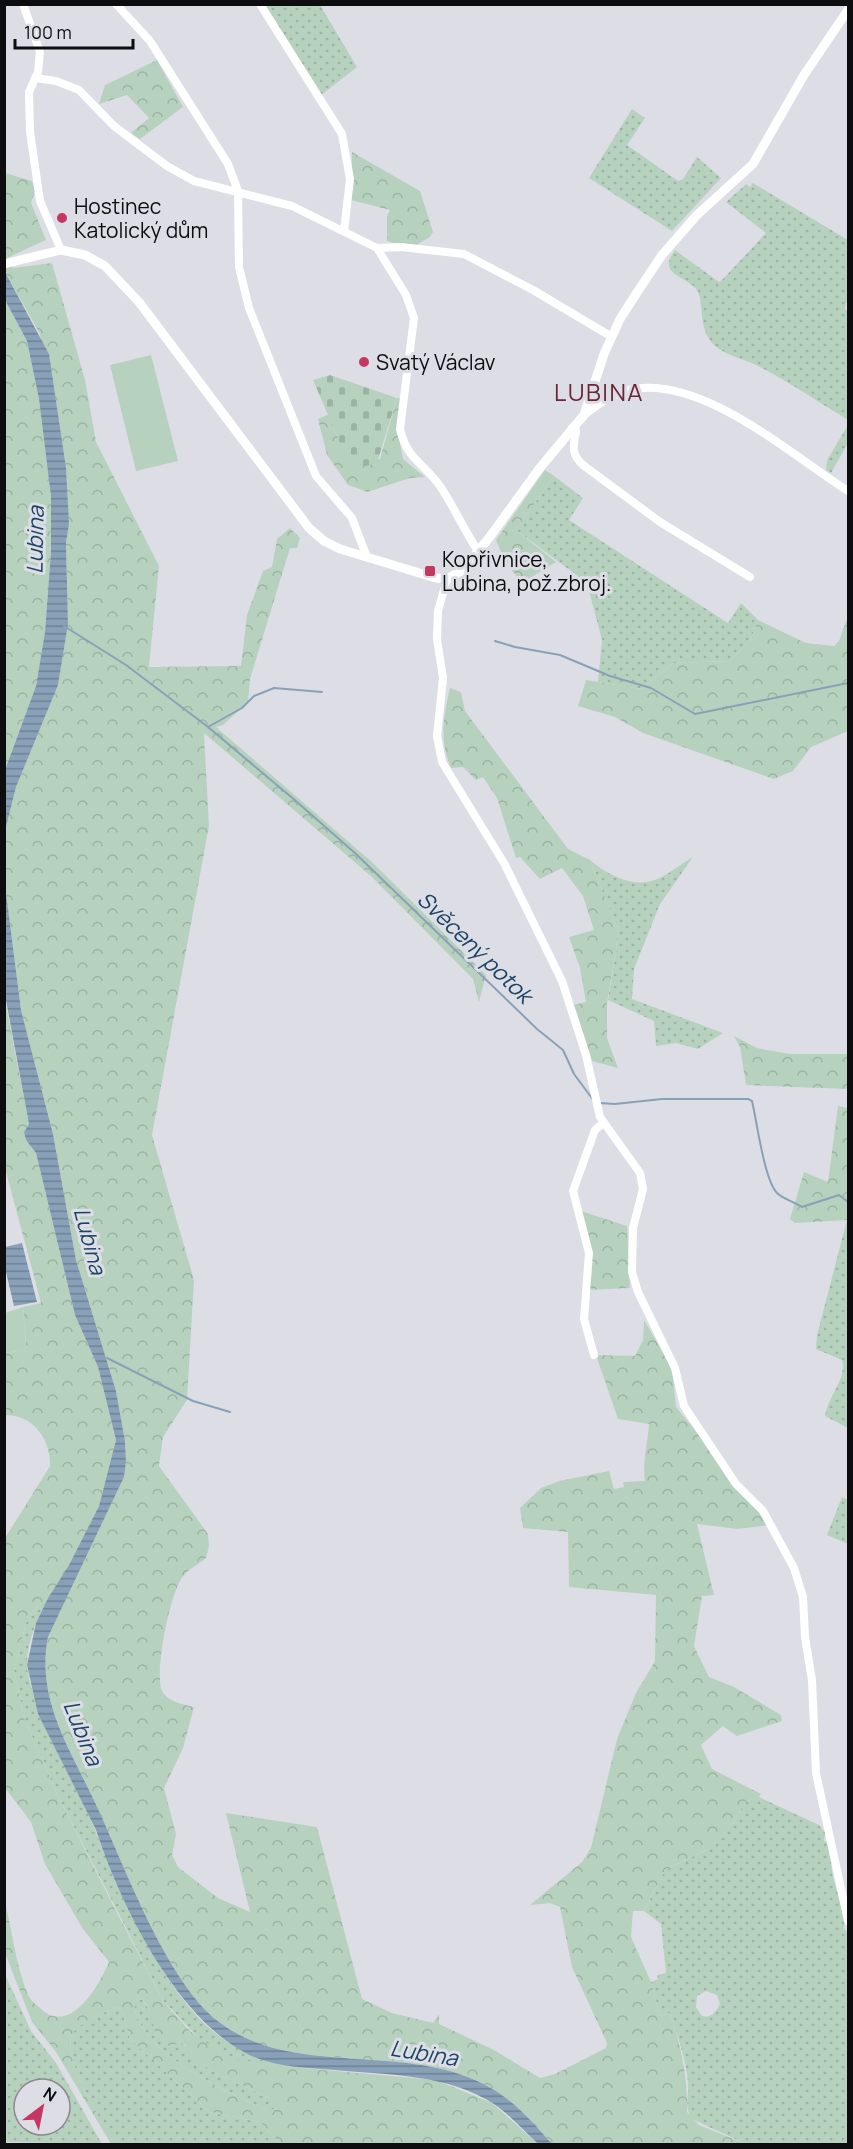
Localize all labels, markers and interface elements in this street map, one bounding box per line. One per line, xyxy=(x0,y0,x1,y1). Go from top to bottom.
scale bar xyxy=(15,12,134,50)
text: 100 m xyxy=(24,20,72,44)
place label: Hostinec Katolický dům xyxy=(74,192,208,244)
marker: Hostinec Katolický dům xyxy=(55,211,69,225)
place label: Svatý Václav xyxy=(376,348,496,376)
marker: Svatý Václav xyxy=(357,355,371,369)
district label: LUBINA xyxy=(554,375,644,408)
water label: Lubina xyxy=(19,504,51,574)
place label: Kopřivnice, Lubina, pož.zbroj. xyxy=(442,545,611,597)
marker: Kopřivnice, Lubina, pož.zbroj. xyxy=(423,564,437,578)
water label: Svěcený potok xyxy=(411,884,541,1012)
water label: Lubina xyxy=(67,1204,114,1279)
water label: Lubina xyxy=(56,1696,110,1772)
water label: Lubina xyxy=(388,2033,462,2073)
north arrow xyxy=(12,2077,72,2137)
text: N xyxy=(39,2082,61,2107)

